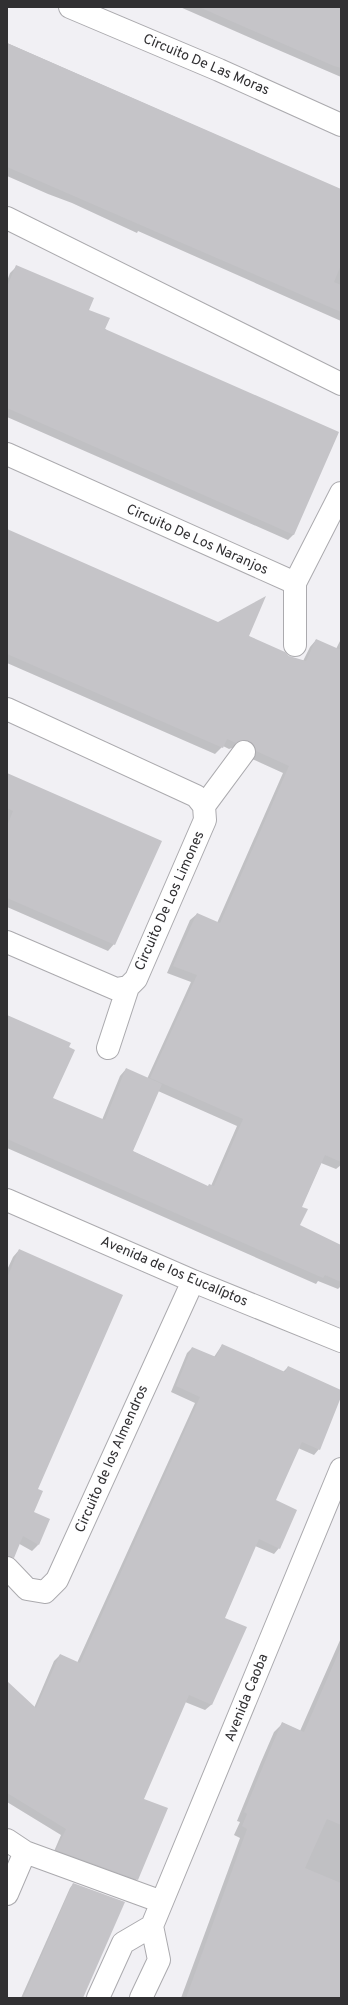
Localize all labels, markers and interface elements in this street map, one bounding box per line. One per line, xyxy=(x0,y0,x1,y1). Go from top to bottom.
street label: Circuito De Las Moras xyxy=(140,31,272,99)
street label: Circuito De Los Naranjos xyxy=(123,501,271,579)
street label: Circuito De Los Limones xyxy=(132,829,208,973)
street label: Avenida de los Eucalíptos xyxy=(98,1233,250,1311)
street label: Circuito de los Almendros xyxy=(72,1383,152,1535)
street label: Avenida Caoba xyxy=(222,1652,272,1744)

